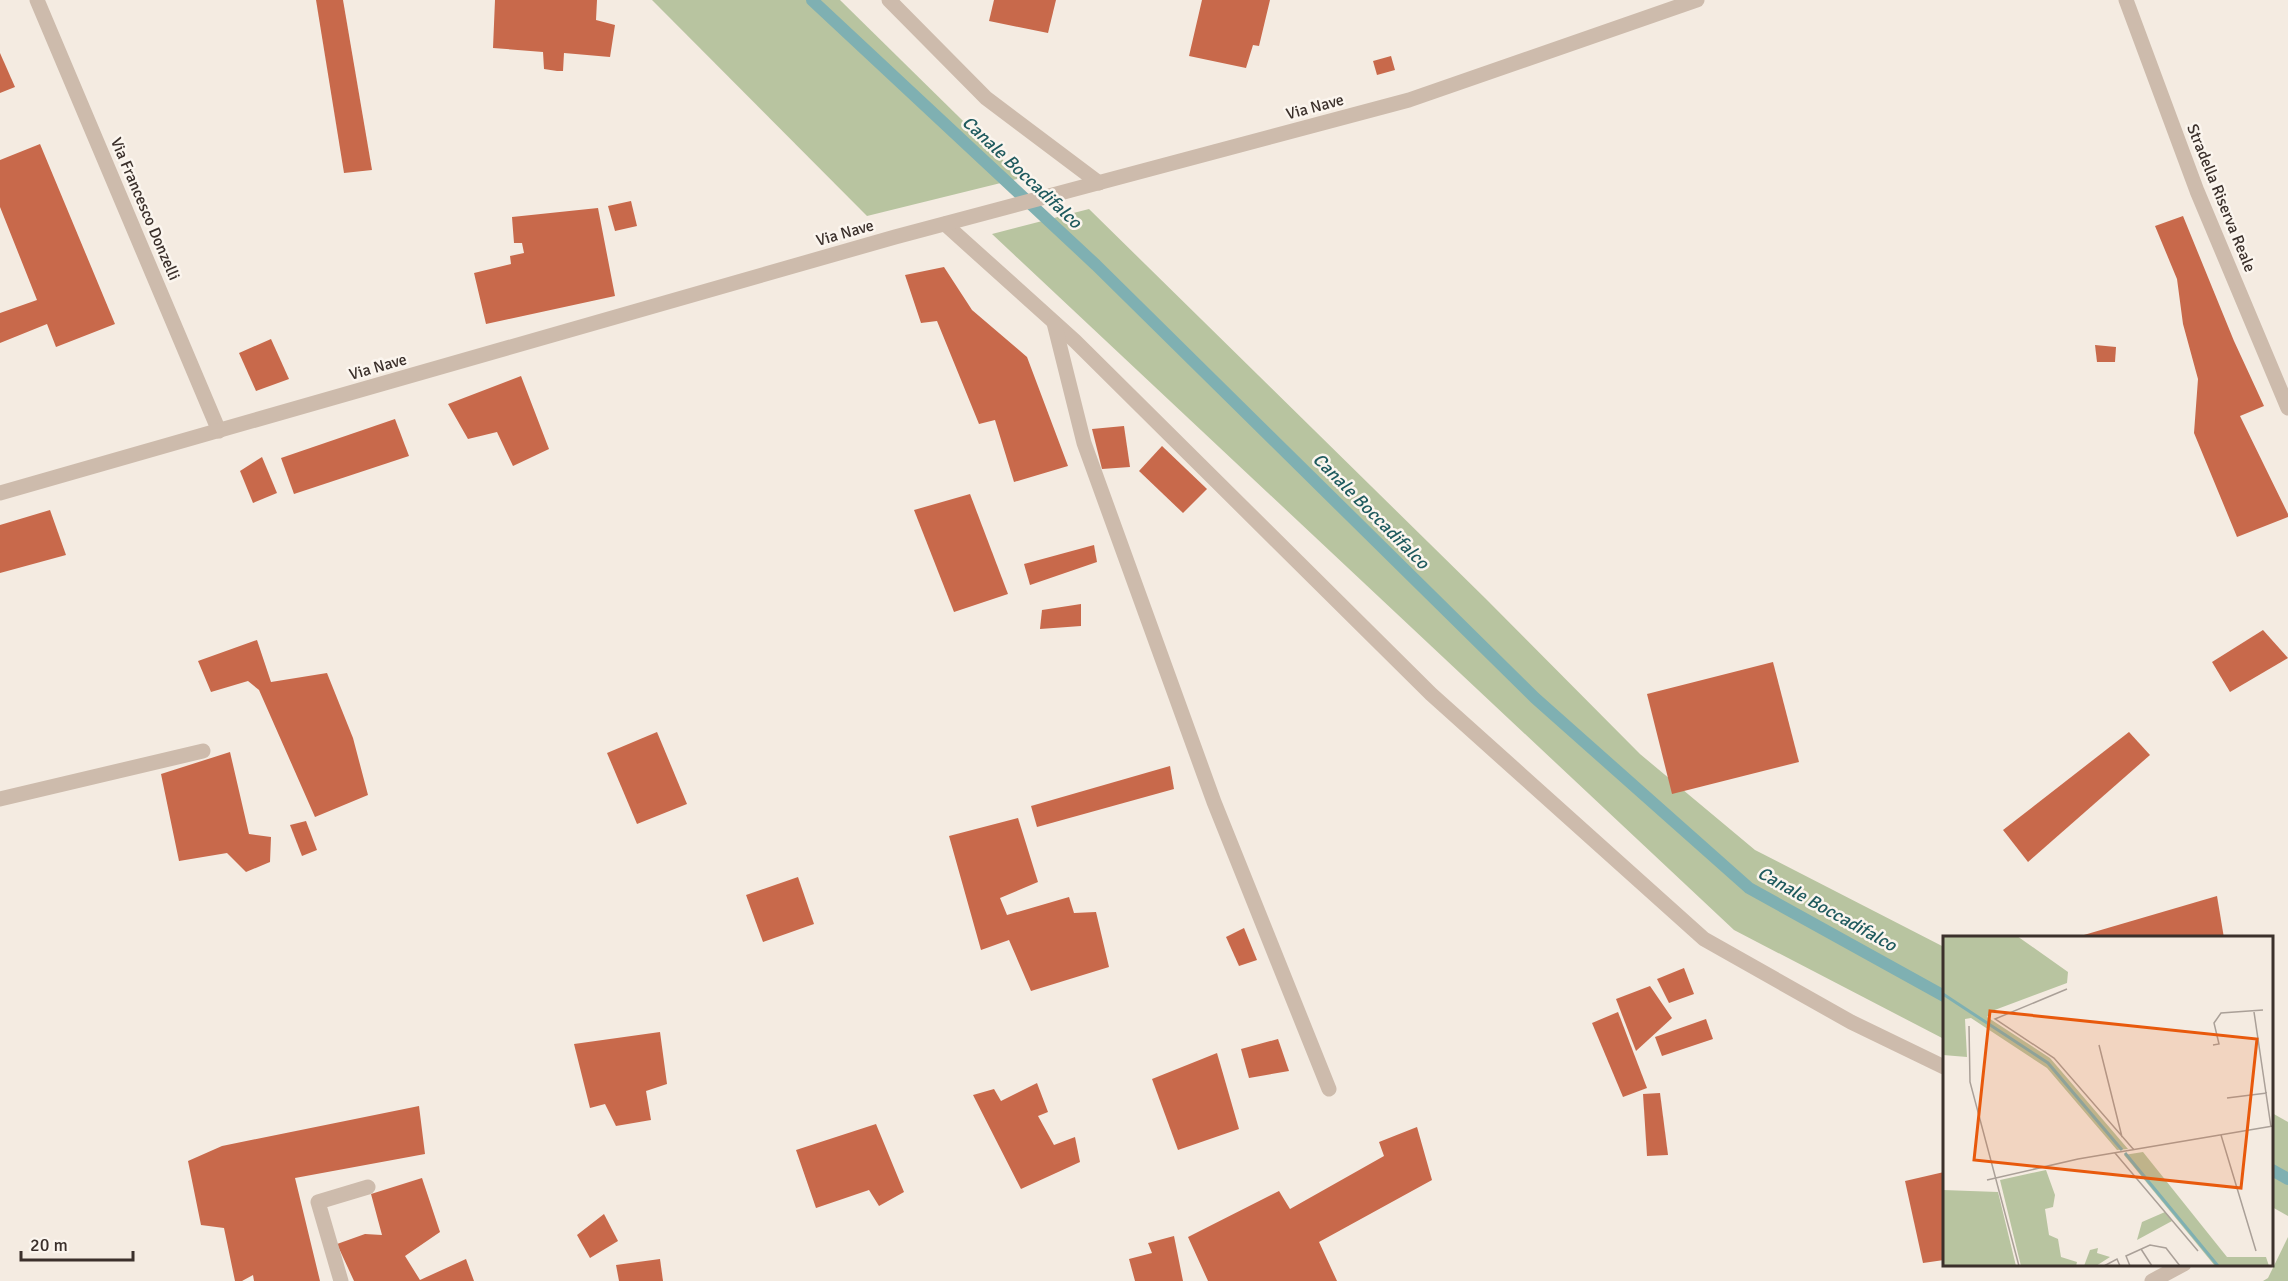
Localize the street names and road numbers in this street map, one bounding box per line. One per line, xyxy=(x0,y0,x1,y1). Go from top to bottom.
street label: Via Nave xyxy=(1284,90,1346,124)
street label: Stradella Riserva Reale xyxy=(2182,121,2260,275)
street label: Via Francesco Donzelli xyxy=(106,135,184,283)
street label: Via Nave xyxy=(814,215,876,251)
street label: Via Nave xyxy=(347,349,409,385)

